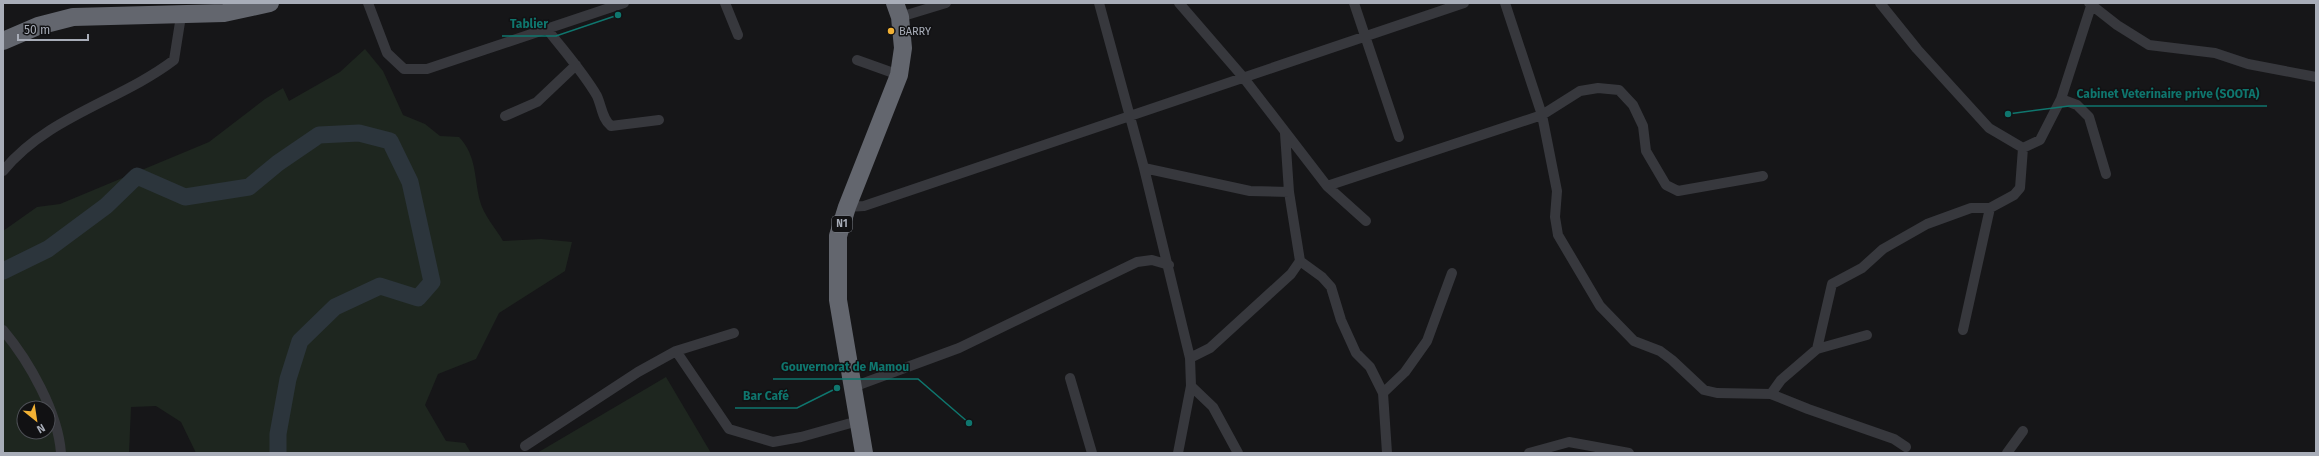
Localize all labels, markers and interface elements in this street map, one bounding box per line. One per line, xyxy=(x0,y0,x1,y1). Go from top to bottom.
callout: Tablier xyxy=(502,12,556,36)
scale bar xyxy=(18,16,88,42)
text: Tablier xyxy=(510,17,548,31)
text: 50 m xyxy=(24,23,50,37)
place label: BARRY xyxy=(899,25,931,38)
marker: BARRY xyxy=(886,26,896,36)
callout: Cabinet Veterinaire prive (SOOTA) xyxy=(2069,82,2267,106)
text: Cabinet Veterinaire prive (SOOTA) xyxy=(2077,87,2260,101)
road number: N1 xyxy=(832,216,852,232)
callout: Gouvernorat de Mamou xyxy=(773,355,918,379)
text: Gouvernorat de Mamou xyxy=(781,360,909,374)
callout: Bar Café xyxy=(735,384,797,408)
text: Bar Café xyxy=(743,389,789,403)
north arrow xyxy=(16,400,56,440)
text: N xyxy=(34,421,47,436)

